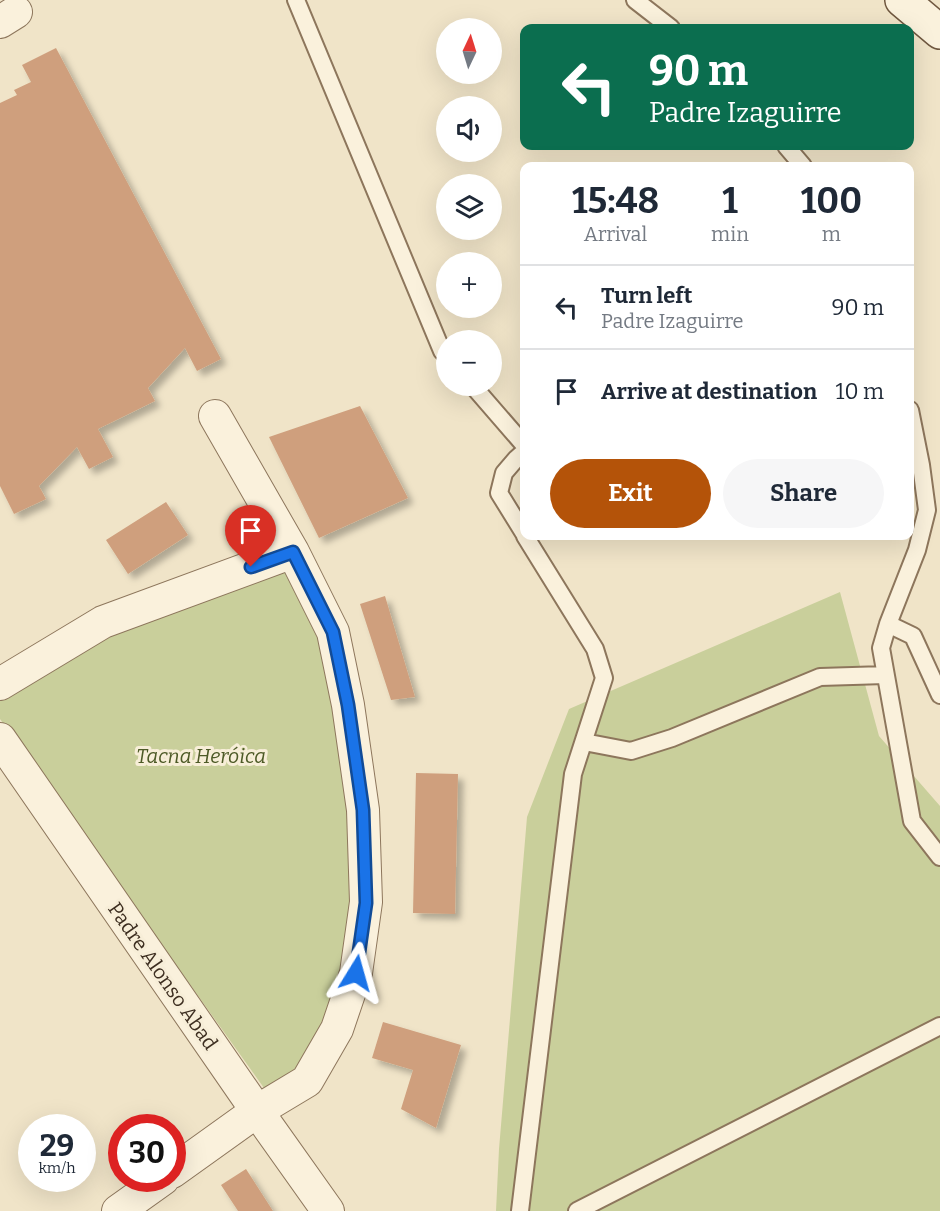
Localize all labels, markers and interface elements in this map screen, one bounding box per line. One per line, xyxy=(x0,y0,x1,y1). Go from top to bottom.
north arrow xyxy=(436,18,502,84)
map controls xyxy=(436,18,502,396)
text: 90 m xyxy=(649,46,748,96)
icon: left xyxy=(550,48,628,126)
button: sound xyxy=(436,96,502,162)
text: Padre Izaguirre xyxy=(649,97,841,129)
button: layers xyxy=(436,174,502,240)
text: 15:48 xyxy=(572,179,659,223)
text: 1 xyxy=(722,179,738,223)
text: 100 xyxy=(801,179,862,223)
text: Arrival xyxy=(584,222,647,246)
text: min xyxy=(711,222,749,246)
text: m xyxy=(822,222,841,246)
button: + xyxy=(436,252,502,318)
text: Turn left xyxy=(601,282,693,309)
icon: left xyxy=(550,291,583,324)
text: 90 m xyxy=(832,294,884,321)
text: Padre Izaguirre xyxy=(601,309,744,333)
button: − xyxy=(436,330,502,396)
icon: arrive xyxy=(550,375,583,408)
text: Arrive at destination xyxy=(601,378,817,405)
text: 10 m xyxy=(836,378,884,405)
button: Exit xyxy=(550,459,711,528)
button: Share xyxy=(723,459,884,528)
pin xyxy=(225,505,276,567)
icon: arrive xyxy=(234,514,267,547)
park label: Tacna Heróica xyxy=(136,744,266,768)
street label: Padre Alonso Abad xyxy=(103,898,223,1055)
position arrow xyxy=(324,941,388,1005)
speed limit sign: 30 xyxy=(108,1114,186,1192)
text: 29 xyxy=(40,1128,74,1164)
text: km/h xyxy=(38,1159,76,1177)

